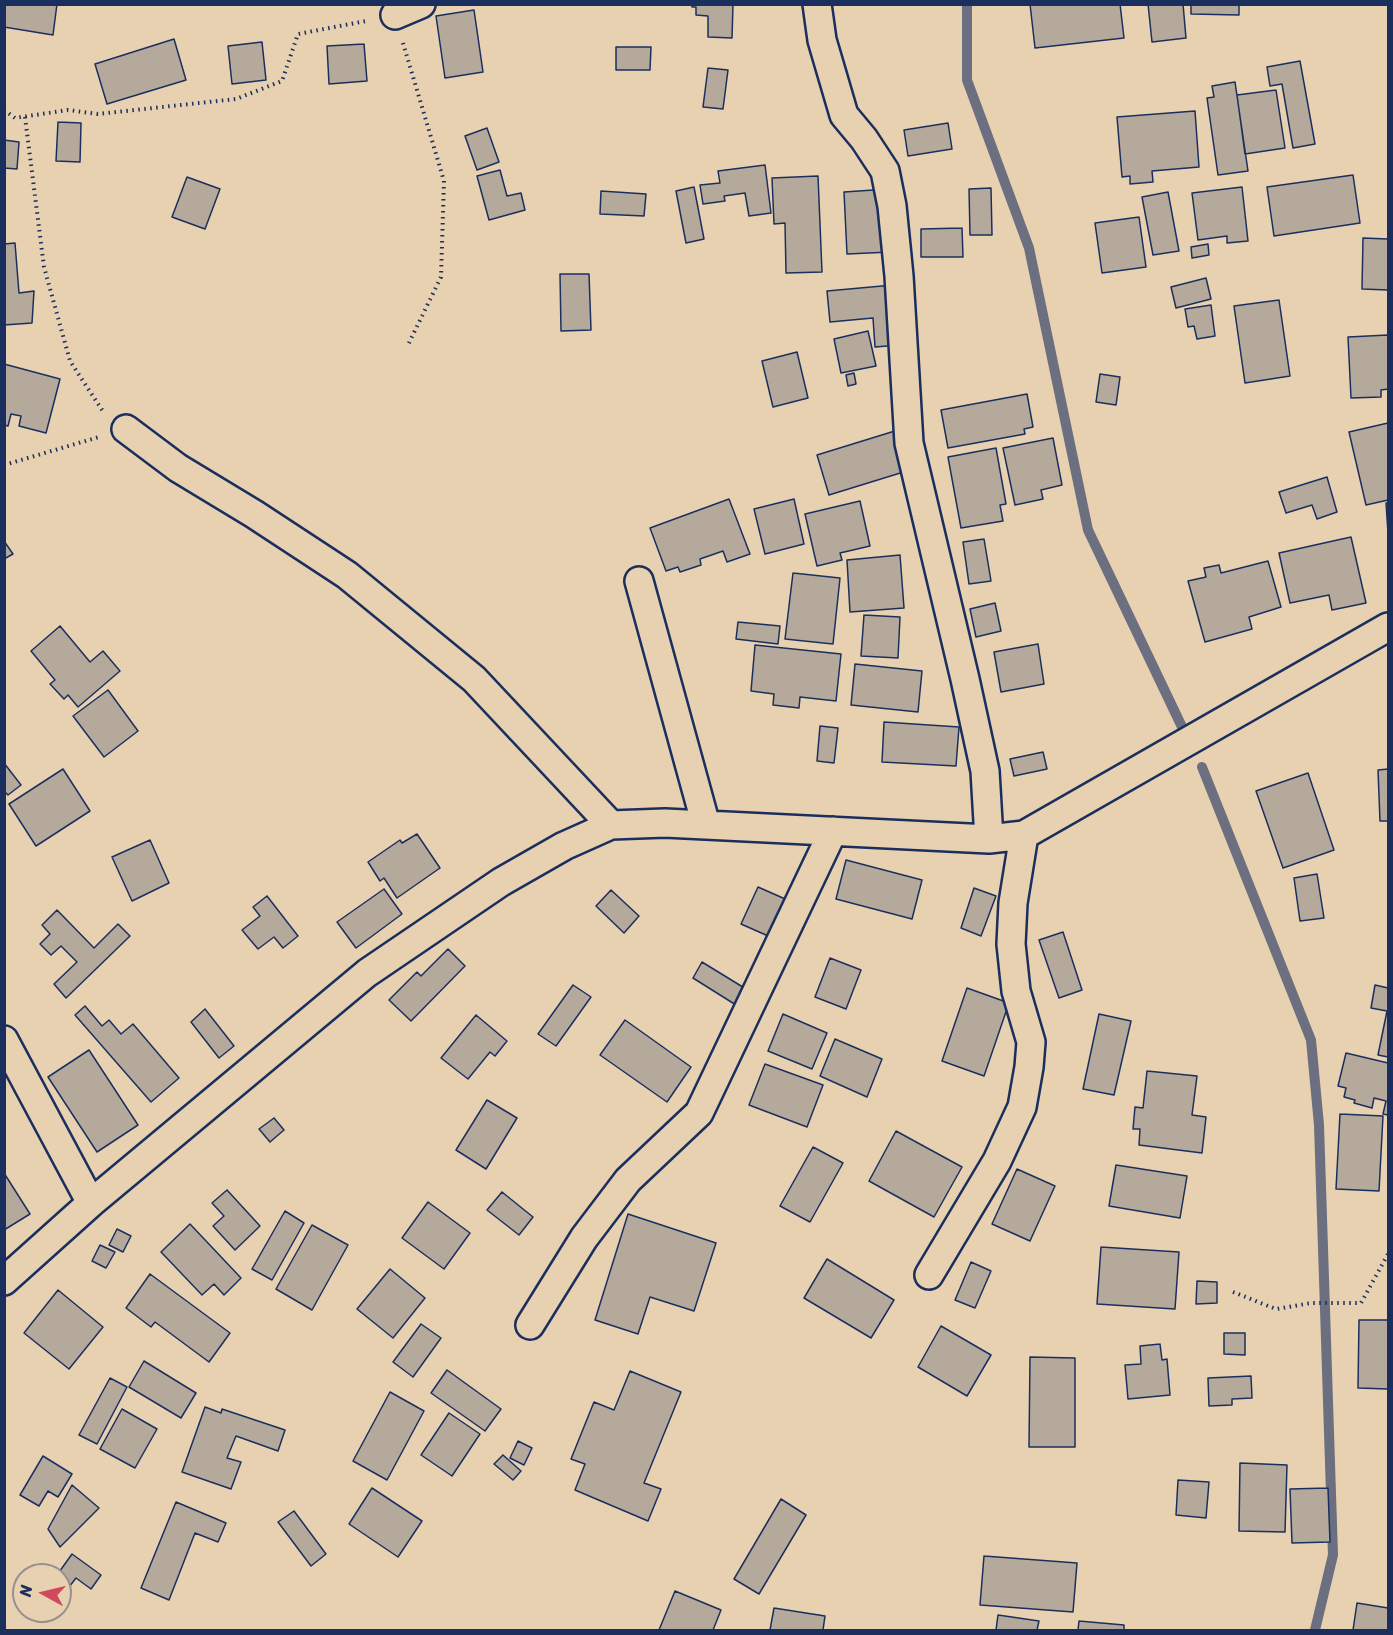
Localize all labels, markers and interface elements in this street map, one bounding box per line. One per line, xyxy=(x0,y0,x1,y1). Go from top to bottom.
north arrow xyxy=(12,1563,72,1623)
text: N xyxy=(11,1583,41,1598)

